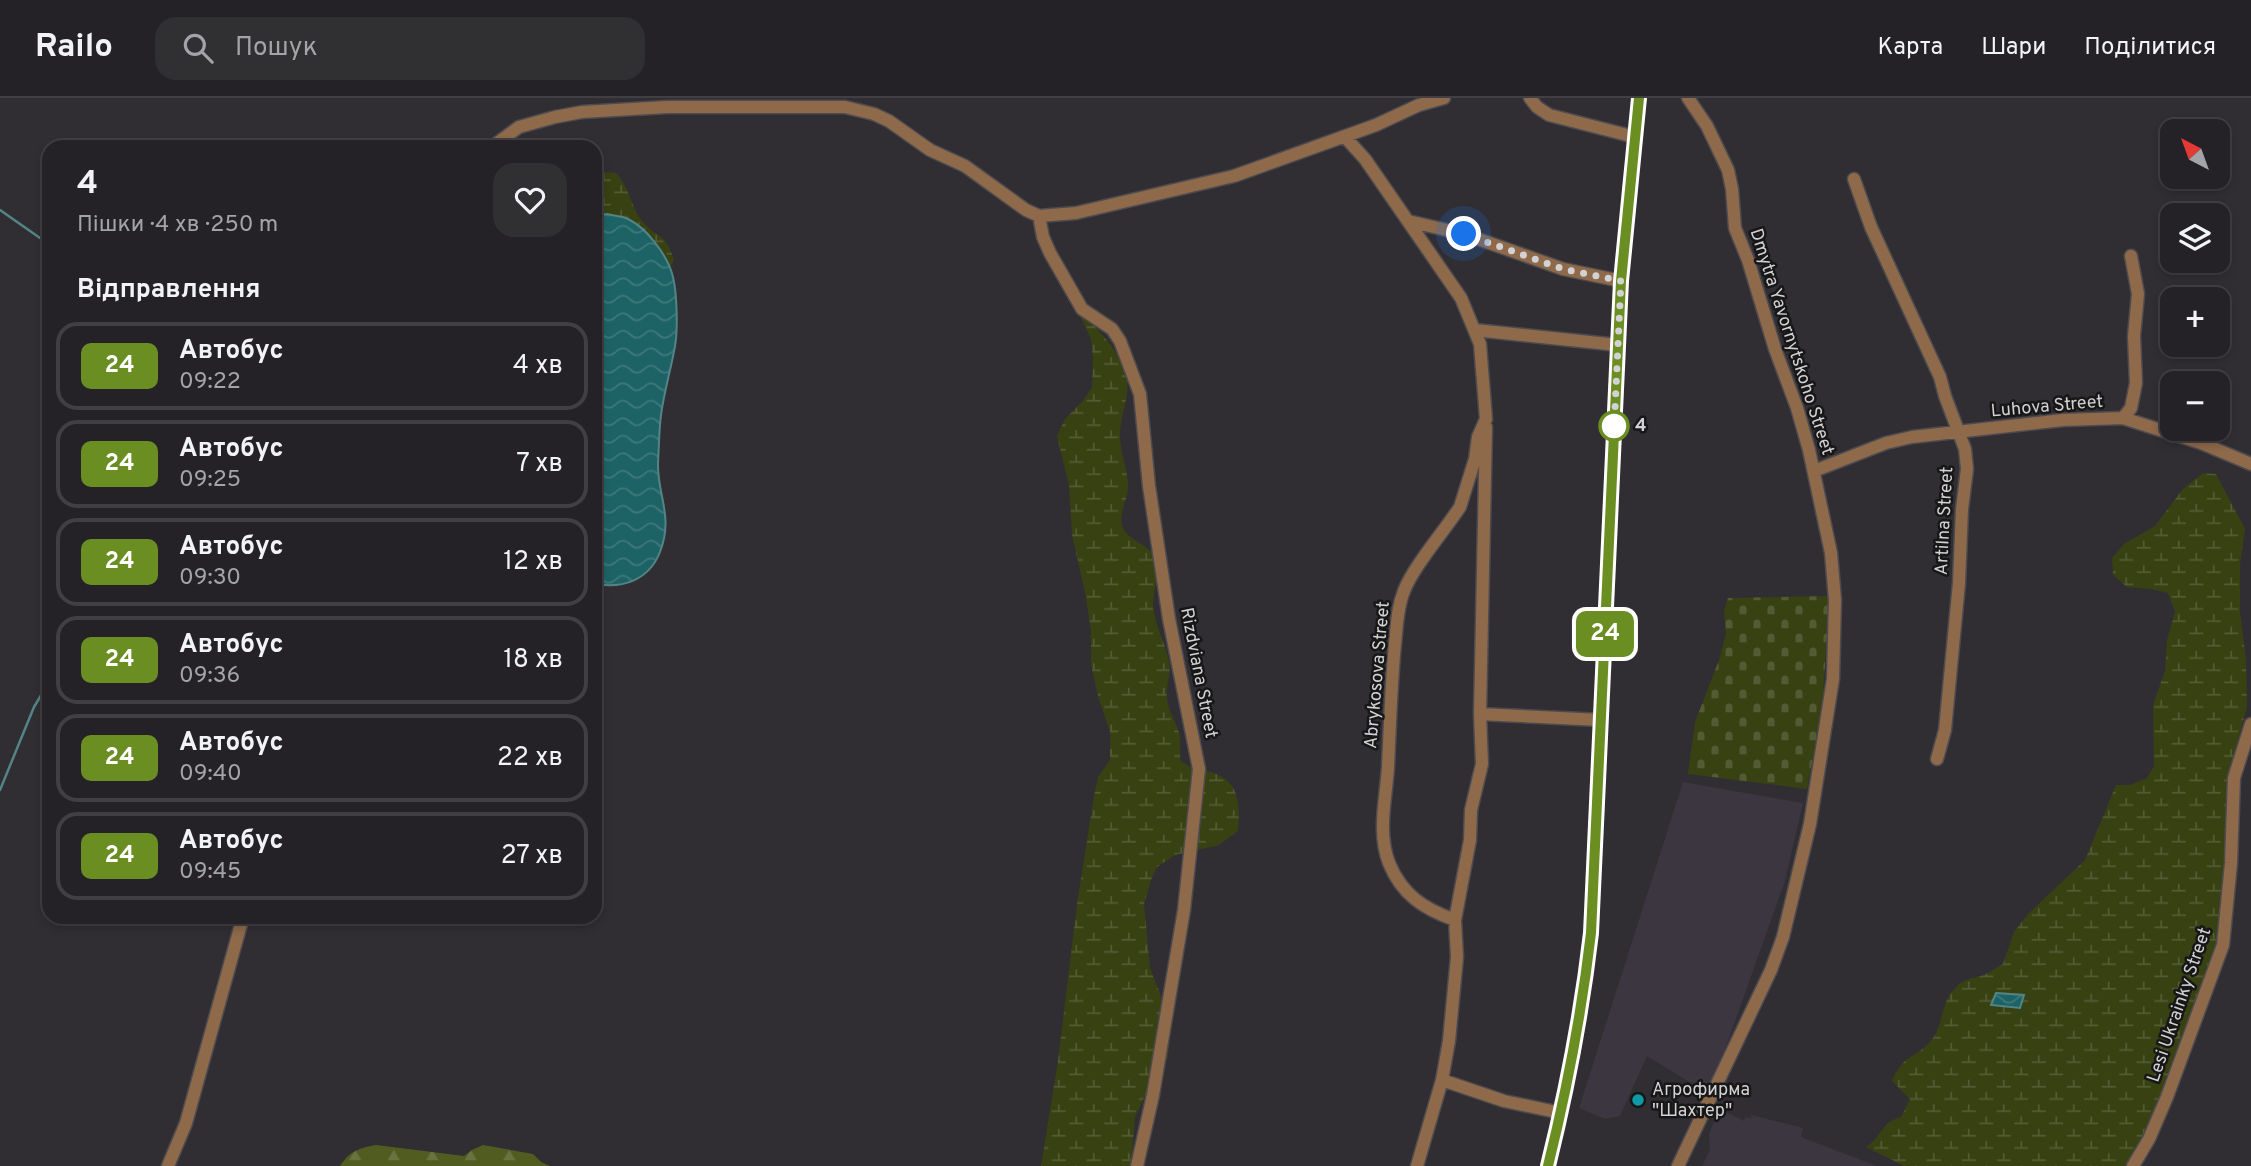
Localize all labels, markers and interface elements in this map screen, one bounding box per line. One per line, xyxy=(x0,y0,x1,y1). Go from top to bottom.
search box xyxy=(155,17,645,80)
text: Railo xyxy=(35,27,113,69)
icon: search xyxy=(179,29,217,67)
text: Пошук xyxy=(235,32,318,65)
text: Карта xyxy=(1878,33,1943,63)
text: Шари xyxy=(1981,33,2046,63)
text: Поділитися xyxy=(2084,33,2216,63)
north arrow xyxy=(2160,119,2230,189)
map controls xyxy=(2160,119,2230,441)
button: heart xyxy=(493,163,567,237)
text: 4 xyxy=(77,164,98,206)
button: layers xyxy=(2160,203,2230,273)
text: Пішки · 4 хв · 250 m xyxy=(77,211,278,240)
your location xyxy=(1446,216,1481,251)
street label: Dmytra Yavornytskoho Street xyxy=(1743,226,1839,458)
text: Відправлення xyxy=(77,274,260,307)
button: + xyxy=(2160,287,2230,357)
text: Автобус xyxy=(179,335,284,368)
text: 4 хв xyxy=(513,350,563,383)
text: 24 xyxy=(104,351,135,381)
text: 09:22 xyxy=(179,368,241,397)
button: − xyxy=(2160,371,2230,441)
street label: Luhova Street xyxy=(1990,391,2104,423)
marker: 4 xyxy=(1599,411,1629,441)
place label: 4 xyxy=(1635,415,1647,438)
text: Автобус xyxy=(179,433,284,466)
text: 7 хв xyxy=(516,448,563,481)
text: 24 xyxy=(104,449,135,479)
text: 09:25 xyxy=(179,466,241,495)
street label: Artilna Street xyxy=(1931,466,1959,576)
text: Автобус xyxy=(179,531,284,564)
text: 12 хв xyxy=(503,546,563,579)
text: 24 xyxy=(104,547,135,577)
text: 09:30 xyxy=(179,564,241,593)
street label: Abrykosova Street xyxy=(1360,600,1396,750)
street label: Rizdviana Street xyxy=(1174,606,1222,740)
line badge: 24 xyxy=(1574,611,1636,657)
text: 24 xyxy=(1590,619,1620,649)
text: Автобус xyxy=(179,629,284,662)
text: 18 хв xyxy=(503,644,563,677)
text: 24 xyxy=(104,645,135,675)
text: 09:36 xyxy=(179,662,240,691)
text: Автобус xyxy=(179,727,284,760)
text: 22 хв xyxy=(497,742,563,775)
text: 24 xyxy=(104,743,135,773)
text: 09:40 xyxy=(179,760,242,789)
text: Автобус xyxy=(179,825,284,858)
text: 27 хв xyxy=(501,840,563,873)
text: 24 xyxy=(104,841,135,871)
text: 09:45 xyxy=(179,858,241,887)
street label: Lesi Ukrainky Street xyxy=(2143,925,2217,1085)
place label: Агрофирма "Шахтер" xyxy=(1652,1079,1750,1123)
marker: Агрофирма "Шахтер" xyxy=(1630,1092,1646,1108)

